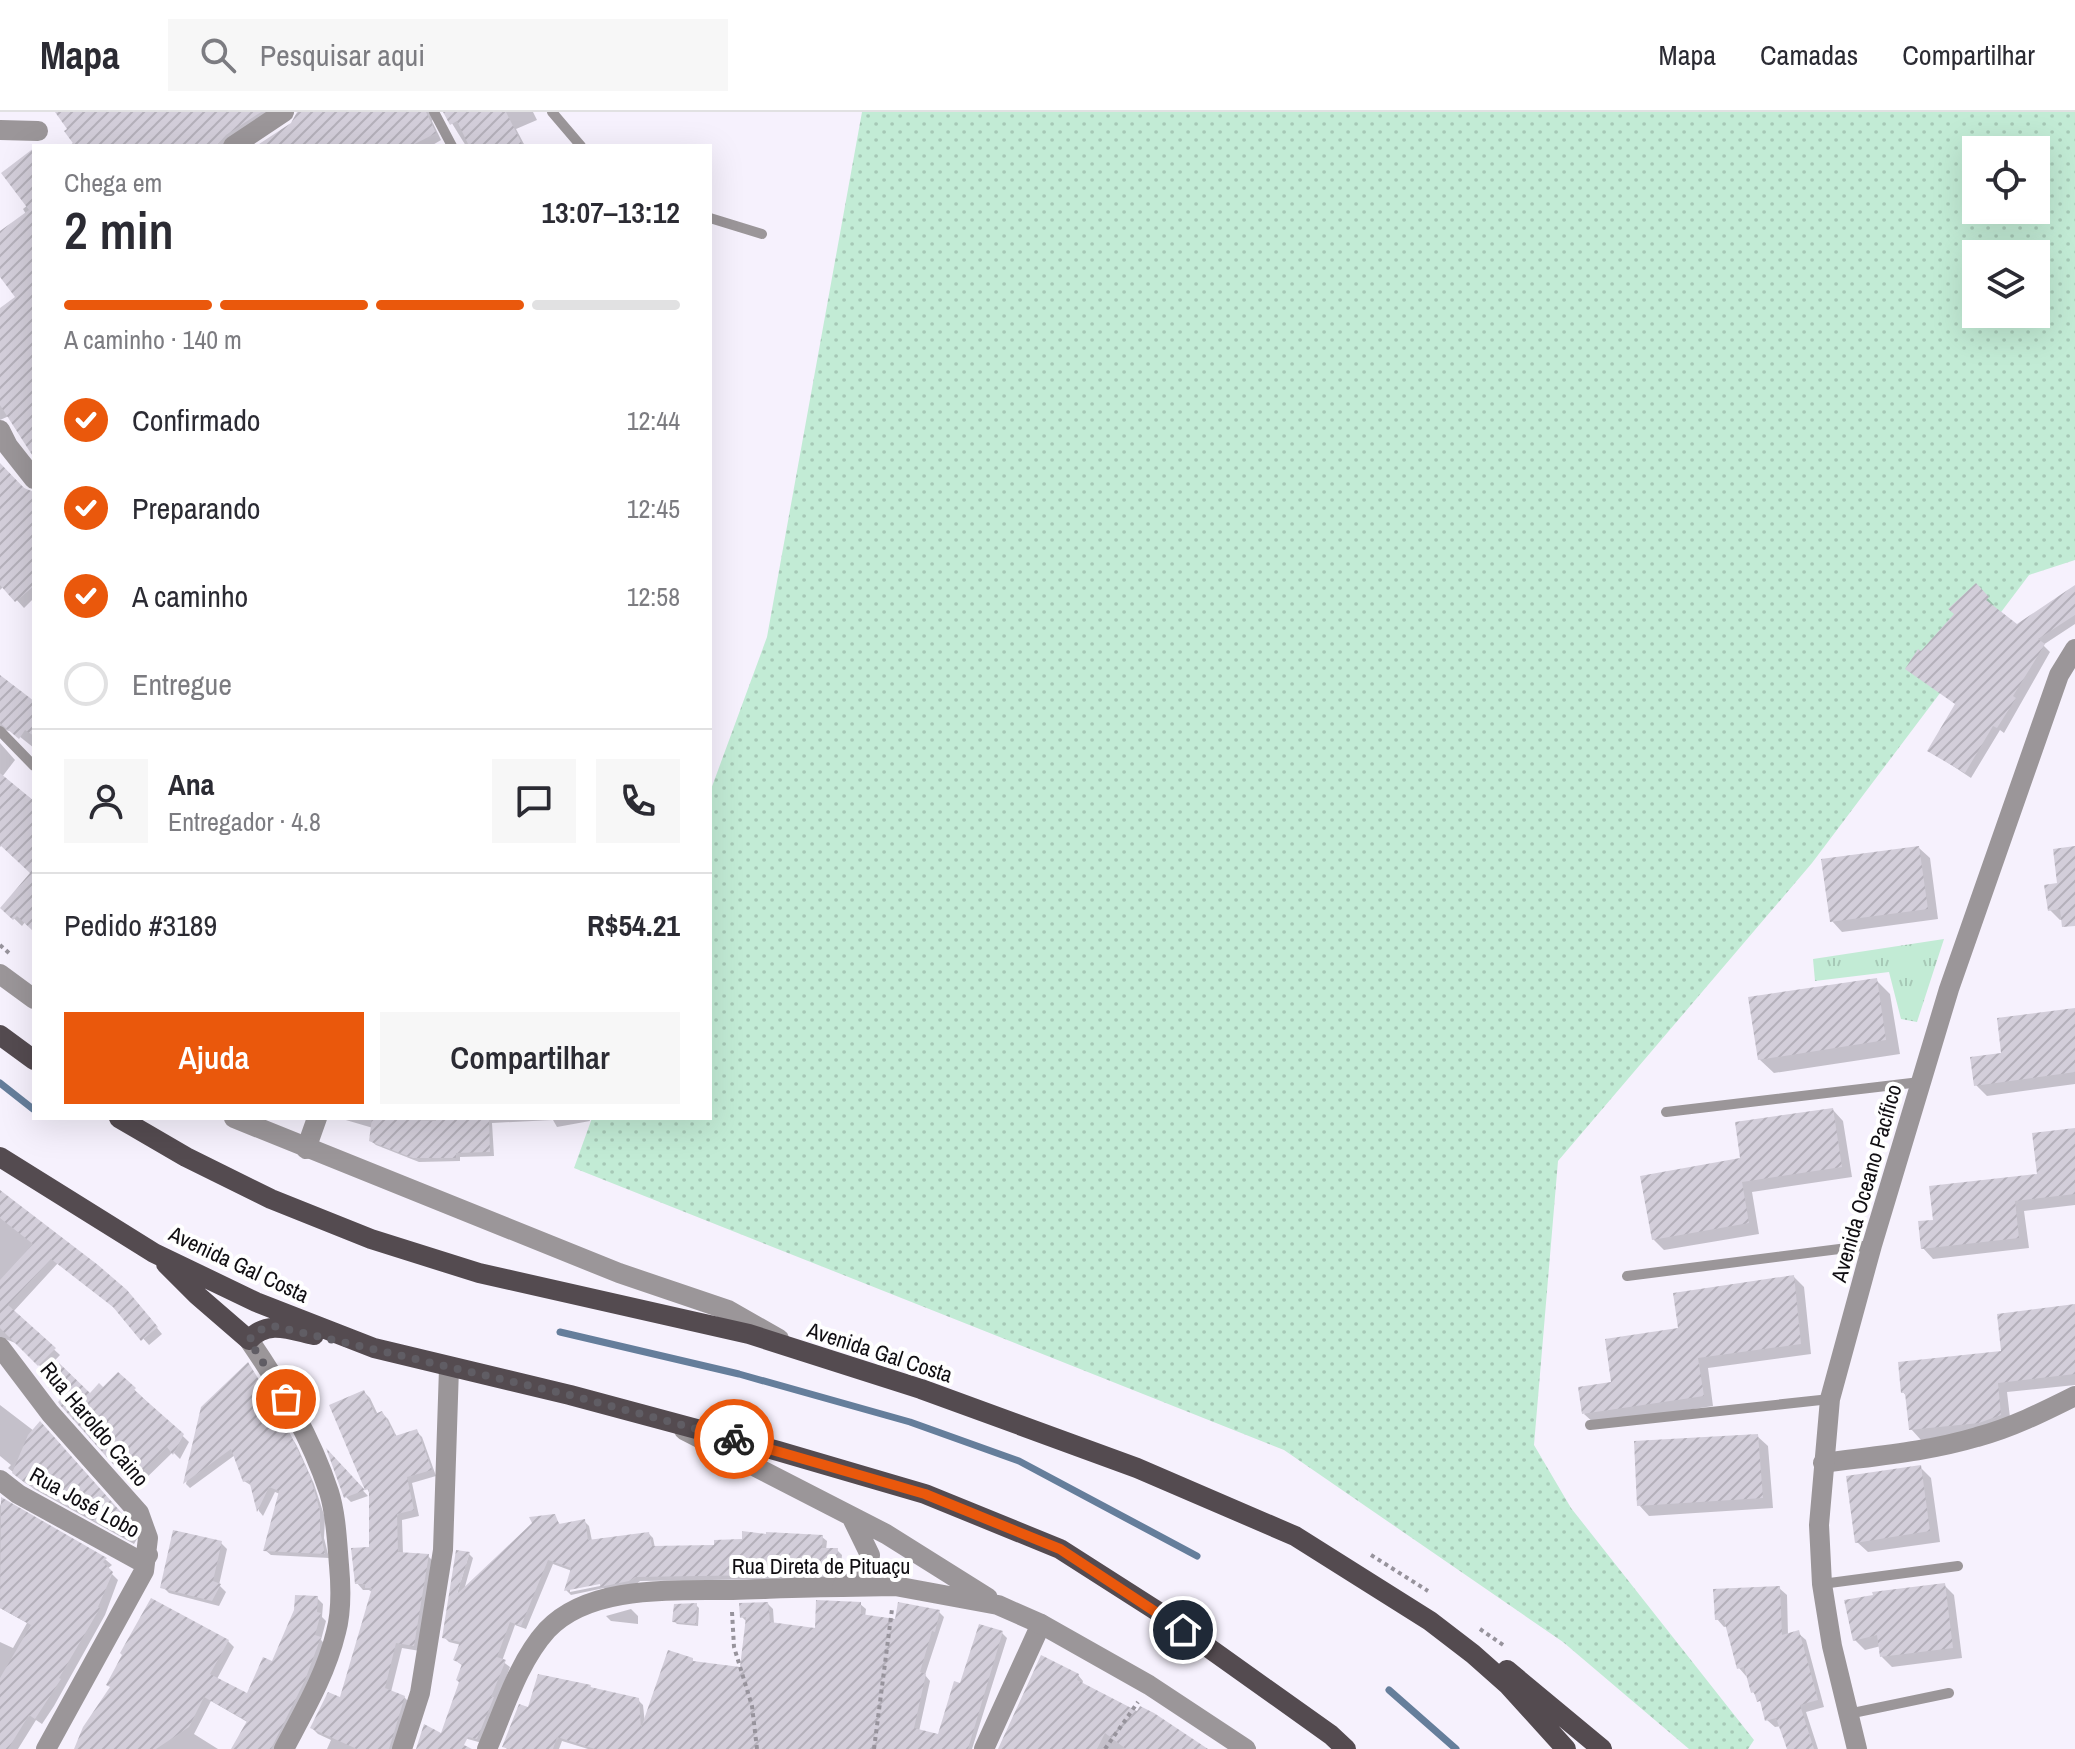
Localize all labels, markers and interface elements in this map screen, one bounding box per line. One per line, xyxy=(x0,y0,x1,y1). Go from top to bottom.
search box xyxy=(168,19,728,91)
text: Mapa xyxy=(40,30,120,81)
icon: search xyxy=(196,33,240,77)
text: Pesquisar aqui xyxy=(260,35,425,75)
text: Mapa xyxy=(1659,36,1716,74)
text: Camadas xyxy=(1760,36,1858,74)
text: Compartilhar xyxy=(1902,36,2035,74)
map controls xyxy=(1962,136,2050,328)
button: locate xyxy=(1962,136,2050,224)
text: Chega em xyxy=(64,165,162,200)
text: 13:07–13:12 xyxy=(541,192,680,232)
text: 2 min xyxy=(64,195,174,265)
button: layers xyxy=(1962,240,2050,328)
text: A caminho · 140 m xyxy=(64,322,242,357)
icon: check xyxy=(64,398,108,442)
text: Confirmado xyxy=(132,400,261,440)
text: 12:44 xyxy=(627,403,680,438)
icon: check xyxy=(64,486,108,530)
text: Preparando xyxy=(132,488,261,528)
text: 12:45 xyxy=(627,491,680,526)
icon: check xyxy=(64,574,108,618)
text: A caminho xyxy=(132,576,248,616)
text: 12:58 xyxy=(627,579,680,614)
text: Entregue xyxy=(132,664,232,704)
button: person xyxy=(64,759,148,843)
button: chat xyxy=(492,759,576,843)
button: phone xyxy=(596,759,680,843)
text: Ana xyxy=(168,764,214,804)
text: Entregador · 4.8 xyxy=(168,804,321,839)
text: Pedido #3189 xyxy=(64,905,217,945)
text: R$54.21 xyxy=(587,905,680,945)
button: Ajuda xyxy=(64,1012,364,1104)
button: Compartilhar xyxy=(380,1012,680,1104)
street label: Avenida Oceano Pacífico xyxy=(1823,1081,1909,1286)
street label: Avenida Gal Costa xyxy=(163,1218,314,1310)
street label: Avenida Gal Costa xyxy=(803,1314,956,1390)
street label: Rua Haroldo Caino xyxy=(34,1355,156,1493)
pin xyxy=(252,1365,320,1433)
icon: bag xyxy=(264,1377,308,1421)
courier xyxy=(694,1399,774,1479)
icon: bike xyxy=(712,1417,756,1461)
street label: Rua José Lobo xyxy=(25,1459,145,1545)
street label: Rua Direta de Pituaçu xyxy=(732,1551,910,1581)
pin xyxy=(1149,1596,1217,1664)
icon: home xyxy=(1161,1608,1205,1652)

